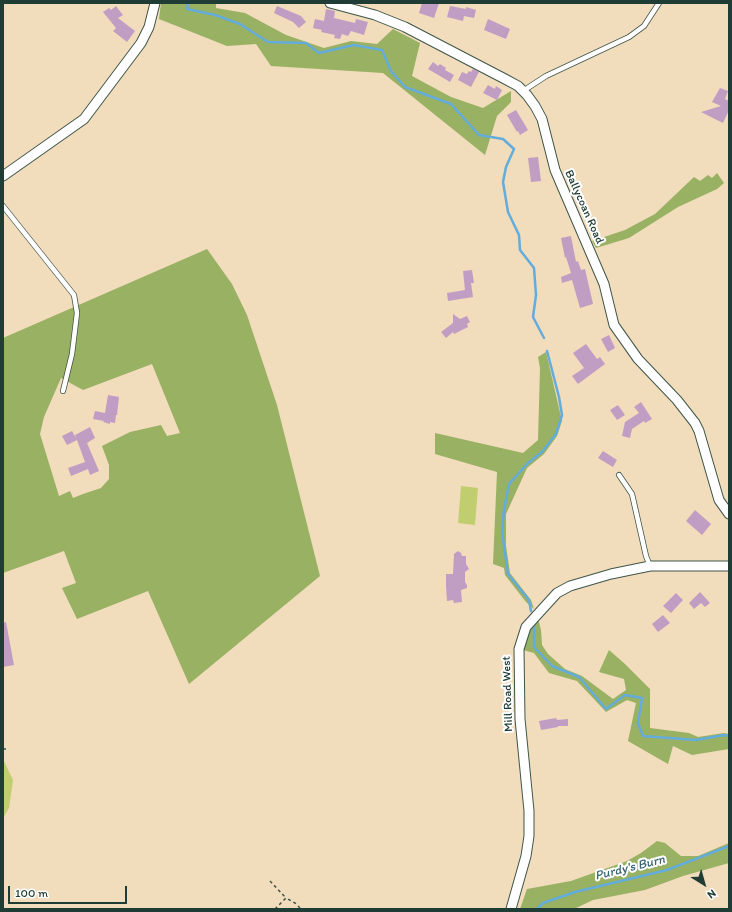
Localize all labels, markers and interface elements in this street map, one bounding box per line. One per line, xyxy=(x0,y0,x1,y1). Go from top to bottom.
street label: Ballycoan Road xyxy=(561,168,607,246)
street label: Mill Road West xyxy=(499,656,517,732)
water label: Purdy's Burn xyxy=(593,852,667,884)
north arrow xyxy=(684,864,724,904)
scale bar xyxy=(10,878,129,904)
text: 100 m xyxy=(15,886,48,900)
text: N xyxy=(705,887,718,901)

